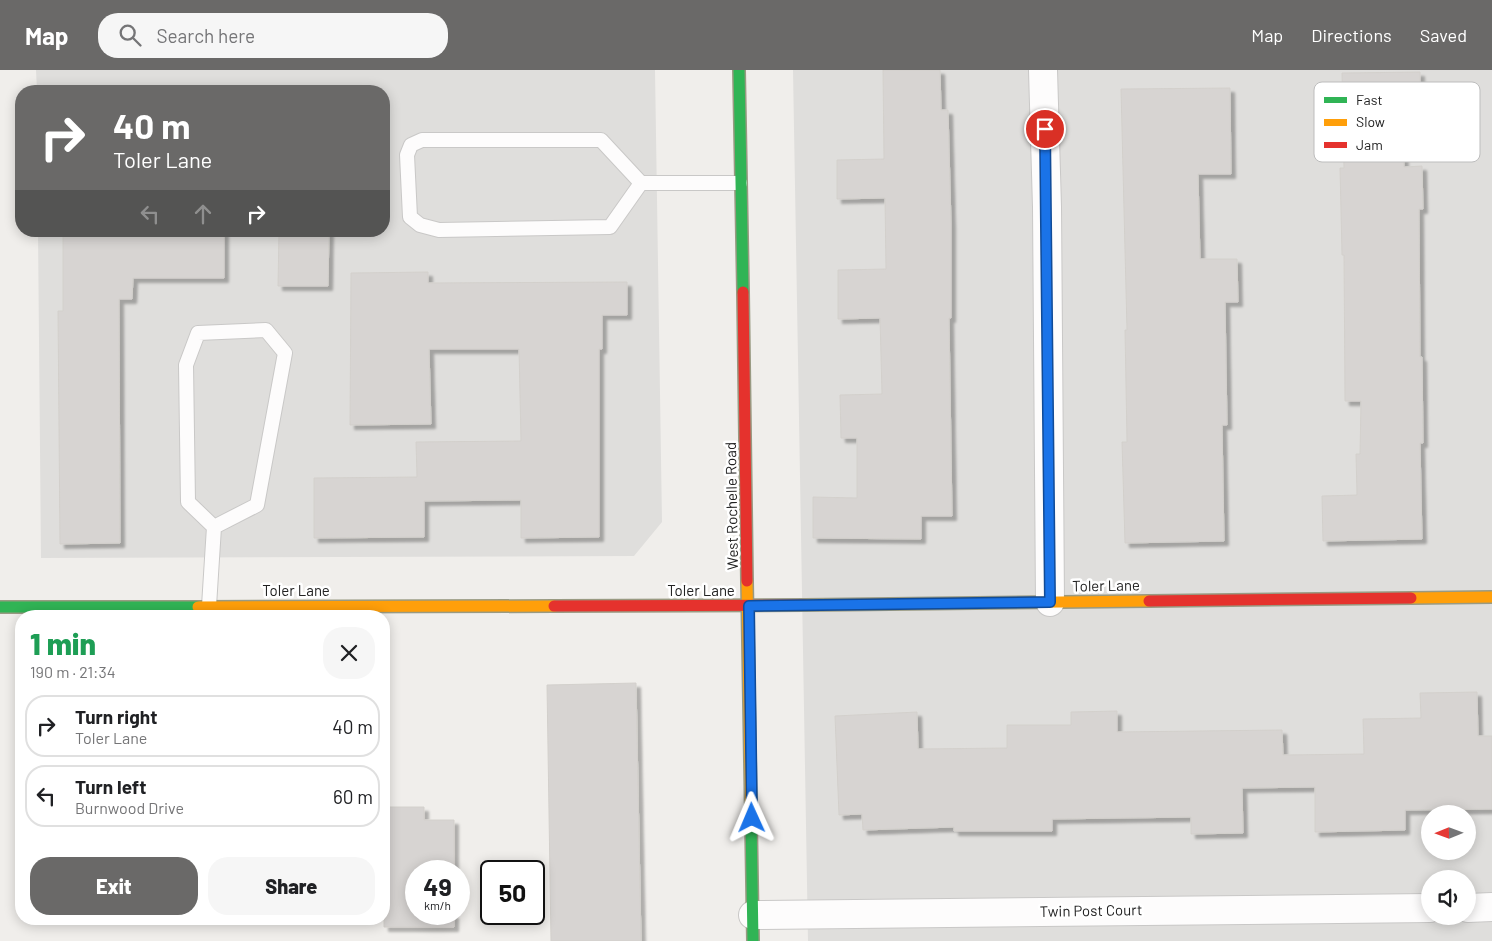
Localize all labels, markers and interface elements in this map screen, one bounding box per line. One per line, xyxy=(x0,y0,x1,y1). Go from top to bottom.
search box xyxy=(98,13,448,58)
text: Map xyxy=(25,21,68,50)
icon: search xyxy=(116,21,144,49)
text: Search here xyxy=(156,24,255,47)
text: Map xyxy=(1251,24,1283,46)
text: Directions xyxy=(1311,24,1392,46)
text: Saved xyxy=(1420,24,1467,46)
legend xyxy=(1314,82,1480,162)
text: Fast xyxy=(1356,91,1382,108)
text: 40 m xyxy=(113,104,190,146)
icon: right xyxy=(30,105,95,170)
pin xyxy=(1024,108,1066,150)
text: Slow xyxy=(1356,113,1385,130)
icon: arrive xyxy=(1031,115,1059,143)
text: Jam xyxy=(1356,136,1383,153)
text: Toler Lane xyxy=(113,146,212,172)
icon: left xyxy=(136,200,164,228)
icon: ahead xyxy=(189,200,217,228)
icon: right xyxy=(242,200,270,228)
street label: West Rochelle Road xyxy=(721,442,741,570)
street label: Toler Lane xyxy=(1072,575,1140,595)
street label: Toler Lane xyxy=(262,581,330,599)
street label: Toler Lane xyxy=(667,581,735,599)
text: 1 min xyxy=(30,625,96,661)
button: close xyxy=(323,627,375,679)
text: 190 m · 21:34 xyxy=(30,662,116,681)
text: Turn right xyxy=(75,705,157,728)
icon: right xyxy=(32,712,60,740)
text: 40 m xyxy=(332,715,373,738)
text: Toler Lane xyxy=(75,728,147,747)
text: Turn left xyxy=(75,775,146,798)
icon: left xyxy=(32,782,60,810)
text: 60 m xyxy=(333,785,373,808)
position arrow xyxy=(725,791,777,843)
text: Burnwood Drive xyxy=(75,798,184,817)
north arrow xyxy=(1421,805,1476,860)
map controls xyxy=(1421,805,1476,925)
button: Exit xyxy=(30,857,198,915)
button: Share xyxy=(208,857,375,915)
speed limit sign: 50 xyxy=(480,860,545,925)
button: sound xyxy=(1421,870,1476,925)
text: 49 xyxy=(423,871,452,901)
text: km/h xyxy=(424,898,451,912)
street label: Twin Post Court xyxy=(1040,900,1142,920)

